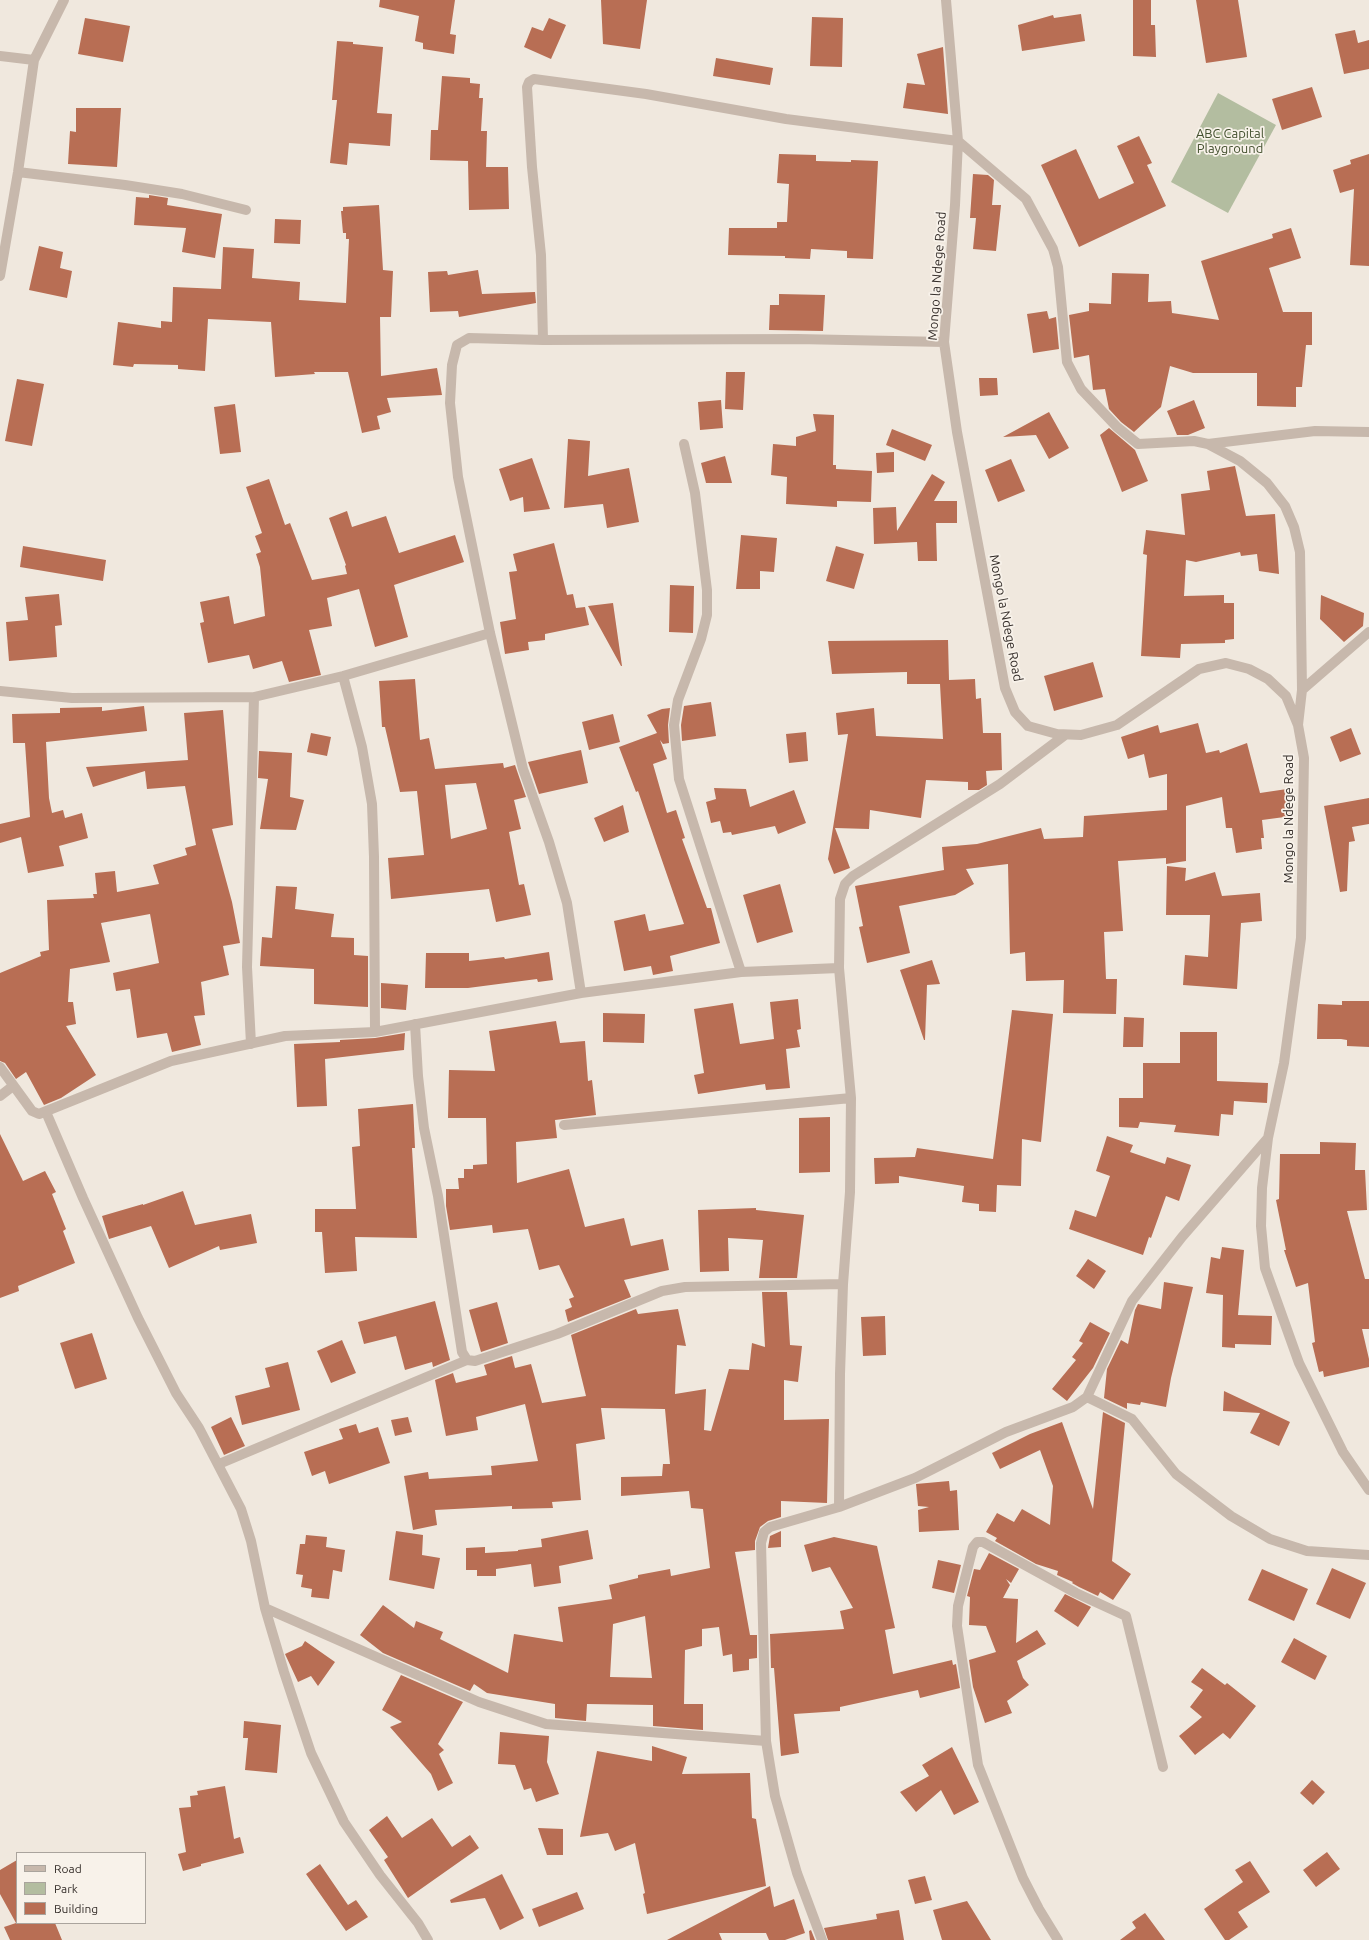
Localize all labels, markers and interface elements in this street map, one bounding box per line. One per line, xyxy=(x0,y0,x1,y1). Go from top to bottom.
park label: ABC Capital Playground xyxy=(1196,126,1264,157)
street label: Mongo la Ndege Road xyxy=(925,211,949,341)
street label: Mongo la Ndege Road xyxy=(986,553,1026,683)
street label: Mongo la Ndege Road xyxy=(1281,754,1297,884)
legend xyxy=(16,1852,146,1924)
text: Road xyxy=(54,1862,82,1875)
text: Park xyxy=(54,1882,78,1895)
text: Building xyxy=(54,1902,98,1915)

